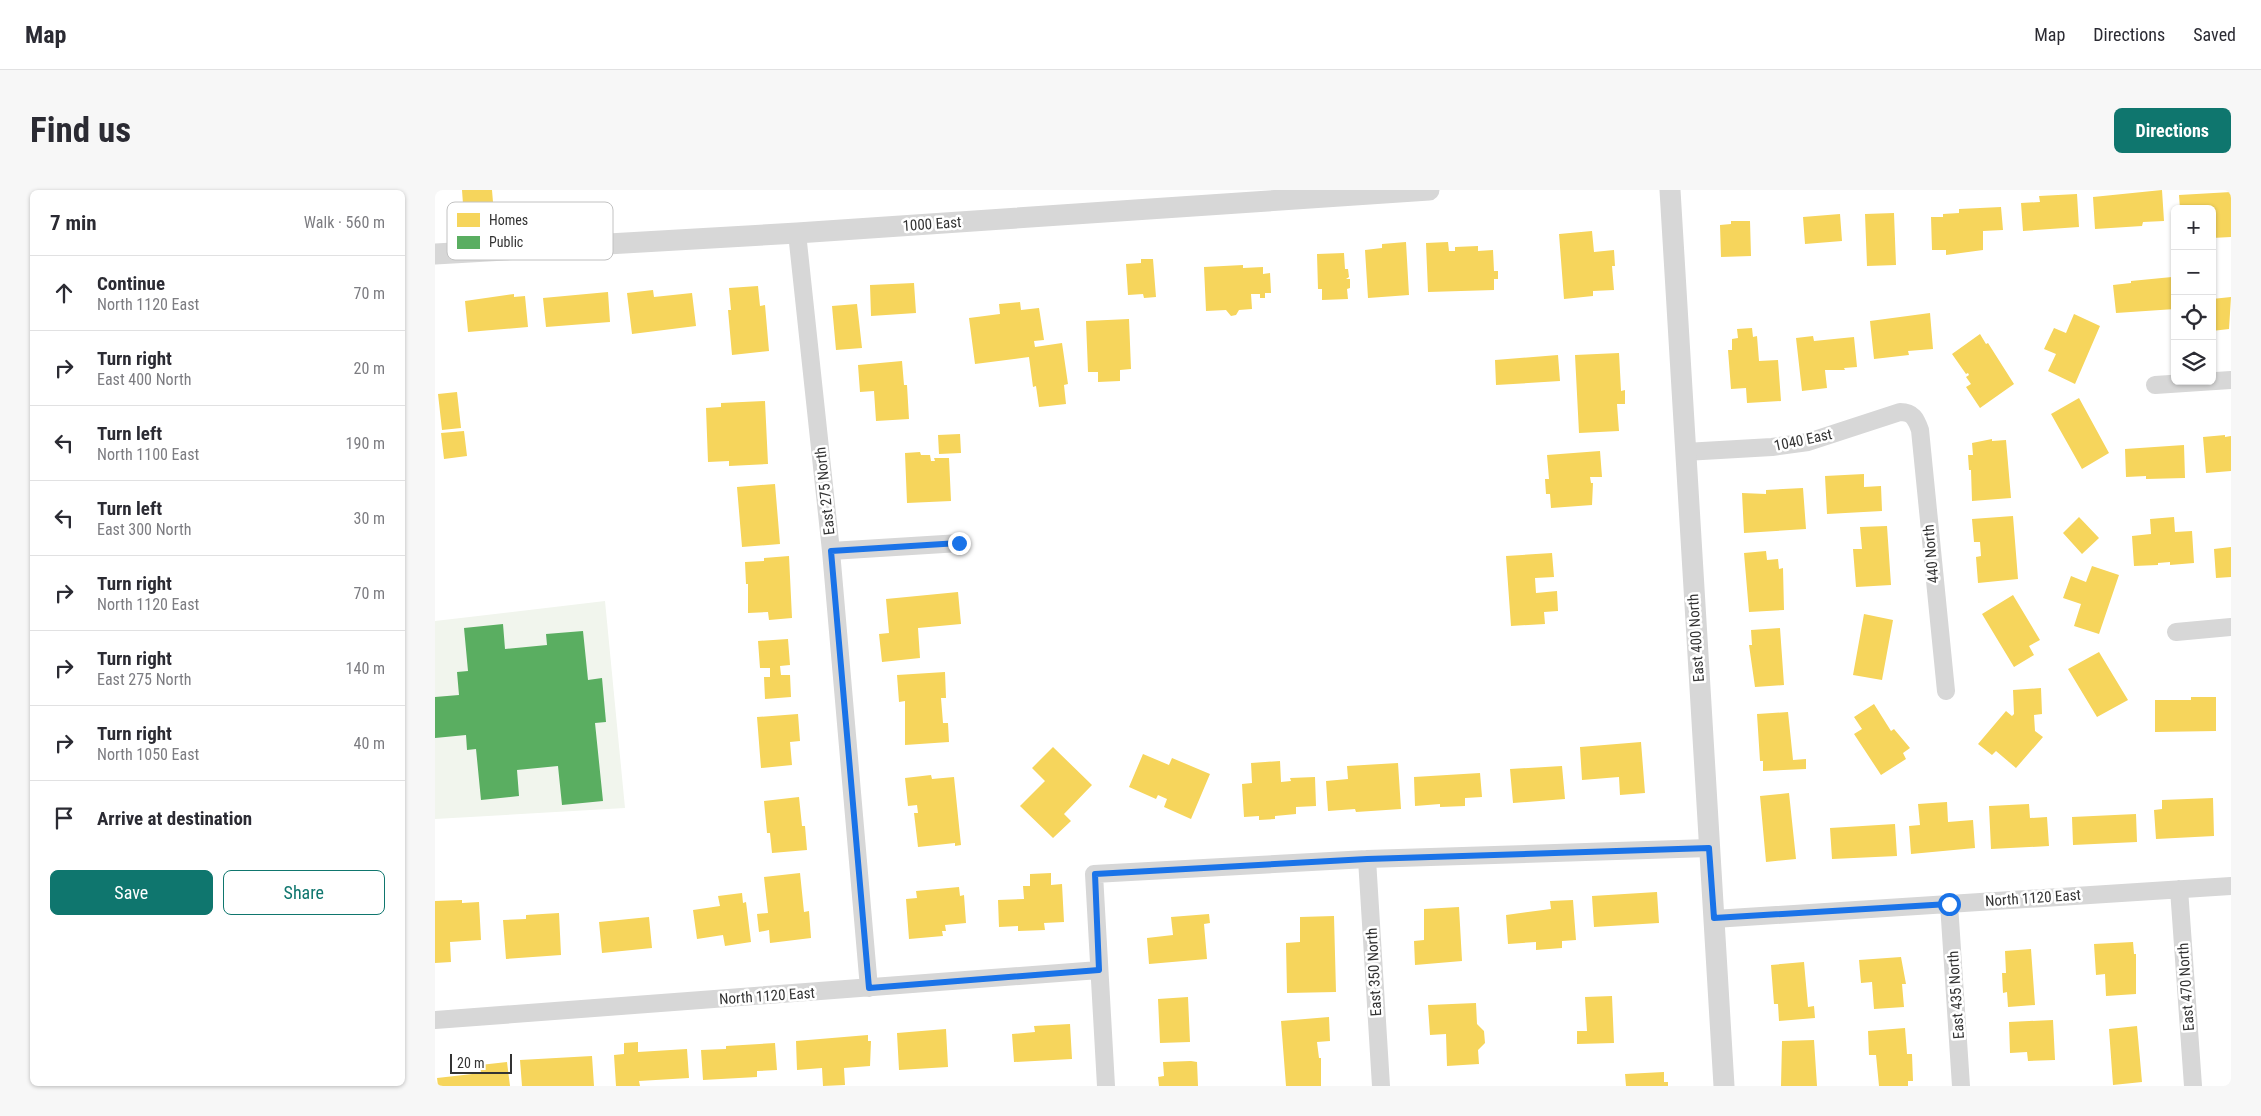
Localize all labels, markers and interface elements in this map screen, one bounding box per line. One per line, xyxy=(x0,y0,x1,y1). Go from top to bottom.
text: Map xyxy=(25,21,66,49)
text: Map xyxy=(2034,24,2065,45)
text: Directions xyxy=(2093,24,2165,45)
text: Saved xyxy=(2193,24,2236,45)
button: Directions xyxy=(2114,108,2231,153)
text: Find us xyxy=(30,110,131,151)
legend xyxy=(447,202,613,260)
map controls xyxy=(2171,205,2216,385)
button: + xyxy=(2171,205,2216,250)
text: 7 min xyxy=(50,211,97,235)
text: Homes xyxy=(489,212,528,228)
text: Walk · 560 m xyxy=(304,213,385,232)
street label: 1000 East xyxy=(902,213,962,235)
text: Public xyxy=(489,234,523,250)
button: − xyxy=(2171,250,2216,295)
text: Continue xyxy=(97,272,165,295)
icon: ahead xyxy=(50,279,78,307)
text: 70 m xyxy=(353,284,385,303)
text: North 1120 East xyxy=(97,295,199,314)
button: locate xyxy=(2171,295,2216,340)
button: layers xyxy=(2171,340,2216,385)
text: Turn right xyxy=(97,347,172,370)
icon: right xyxy=(50,354,78,382)
text: 20 m xyxy=(353,359,385,378)
text: East 400 North xyxy=(97,370,191,389)
text: Turn left xyxy=(97,422,162,445)
street label: 1040 East xyxy=(1772,425,1834,455)
icon: left xyxy=(50,429,78,457)
text: 190 m xyxy=(346,434,385,453)
text: North 1100 East xyxy=(97,445,199,464)
street label: East 275 North xyxy=(811,446,839,536)
text: Turn left xyxy=(97,497,162,520)
icon: left xyxy=(50,504,78,532)
text: 30 m xyxy=(353,509,385,528)
text: East 300 North xyxy=(97,520,191,539)
street label: 440 North xyxy=(1919,524,1943,584)
route end xyxy=(948,532,971,555)
text: Turn right xyxy=(97,572,172,595)
icon: right xyxy=(50,579,78,607)
text: 70 m xyxy=(353,584,385,603)
street label: East 400 North xyxy=(1684,593,1708,683)
text: North 1120 East xyxy=(97,595,199,614)
text: Turn right xyxy=(97,647,172,670)
icon: right xyxy=(50,654,78,682)
text: 140 m xyxy=(346,659,385,678)
text: East 275 North xyxy=(97,670,191,689)
text: Turn right xyxy=(97,722,172,745)
icon: right xyxy=(50,729,78,757)
text: 40 m xyxy=(353,734,385,753)
text: North 1050 East xyxy=(97,745,199,764)
icon: arrive xyxy=(50,804,78,832)
text: Arrive at destination xyxy=(97,807,252,830)
button: Save xyxy=(50,870,213,915)
button: Share xyxy=(223,870,385,915)
street label: North 1120 East xyxy=(1985,886,2081,910)
route start xyxy=(1938,893,1961,916)
street label: East 350 North xyxy=(1363,927,1385,1017)
street label: East 470 North xyxy=(2174,942,2198,1032)
street label: East 435 North xyxy=(1944,950,1968,1040)
street label: North 1120 East xyxy=(719,984,815,1008)
scale bar xyxy=(450,1051,513,1074)
text: 20 m xyxy=(457,1055,485,1071)

